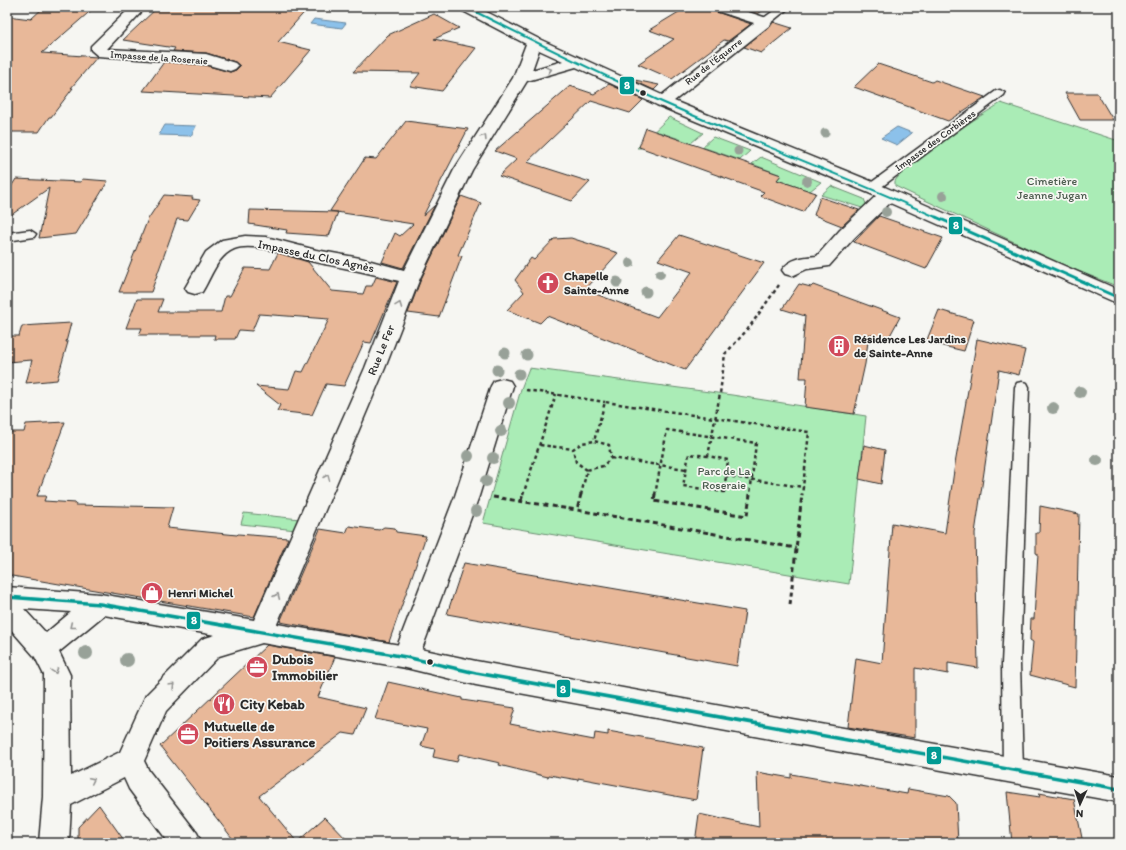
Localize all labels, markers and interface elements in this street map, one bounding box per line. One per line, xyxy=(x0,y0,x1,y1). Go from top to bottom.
street label: Rue de l'Équerre xyxy=(682,35,745,88)
street label: Impasse de la Roseraie xyxy=(110,48,208,67)
one-way arrow xyxy=(545,66,552,74)
line badge: 8 xyxy=(619,76,635,95)
text: 8 xyxy=(624,79,630,92)
unlabelled marker xyxy=(638,88,648,98)
street label: Impasse des Corbières xyxy=(892,106,979,174)
one-way arrow xyxy=(479,135,486,142)
park label: Cimetière Jeanne Jugan xyxy=(1017,174,1087,202)
line badge: 8 xyxy=(948,216,963,235)
text: 8 xyxy=(953,219,959,232)
street label: Impasse du Clos Agnès xyxy=(257,237,375,275)
place label: Chapelle Sainte-Anne xyxy=(564,269,629,297)
church icon: Chapelle Sainte-Anne xyxy=(535,270,561,296)
one-way arrow xyxy=(395,302,403,309)
street label: Rue Le Fer xyxy=(365,322,398,377)
place label: Résidence Les Jardins de Sainte-Anne xyxy=(854,332,966,360)
building icon: Résidence Les Jardins de Sainte-Anne xyxy=(826,333,852,359)
park label: Parc de La Roseraie xyxy=(698,464,751,492)
one-way arrow xyxy=(323,473,331,480)
shop icon: Henri Michel xyxy=(139,580,165,606)
place label: Henri Michel xyxy=(168,586,234,600)
one-way arrow xyxy=(272,593,280,600)
line badge: 8 xyxy=(186,611,201,630)
text: 8 xyxy=(191,614,197,627)
one-way arrow xyxy=(69,622,76,629)
place label: Dubois Immobilier xyxy=(272,651,339,684)
office icon: Dubois Immobilier xyxy=(244,654,270,680)
unlabelled marker xyxy=(425,657,435,667)
one-way arrow xyxy=(50,668,58,675)
line badge: 8 xyxy=(556,679,571,698)
one-way arrow xyxy=(167,683,175,691)
text: 8 xyxy=(560,683,566,696)
restaurant icon: City Kebab xyxy=(211,691,237,717)
place label: City Kebab xyxy=(240,696,305,713)
place label: Mutuelle de Poitiers Assurance xyxy=(204,718,315,751)
office icon: Mutuelle de Poitiers Assurance xyxy=(175,721,201,747)
line badge: 8 xyxy=(926,746,942,765)
text: 8 xyxy=(931,749,937,762)
one-way arrow xyxy=(87,777,95,785)
north arrow xyxy=(1060,784,1100,824)
text: N xyxy=(1075,807,1084,820)

